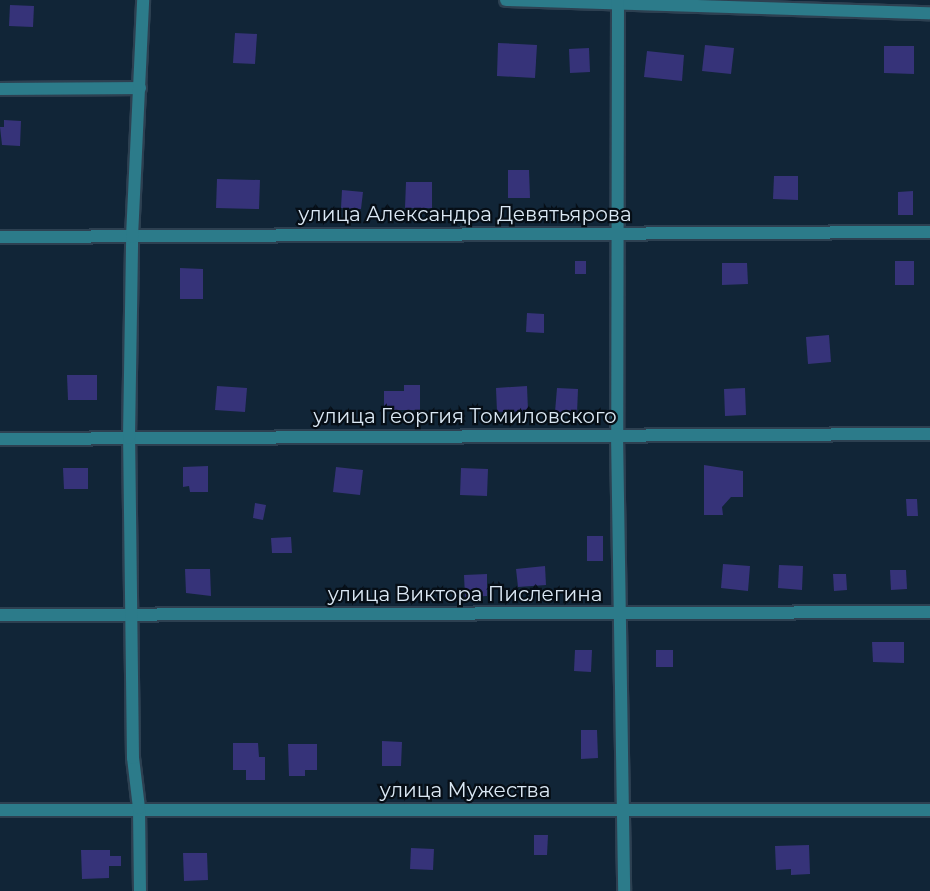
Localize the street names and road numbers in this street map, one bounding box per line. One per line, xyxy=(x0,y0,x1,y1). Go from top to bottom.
street label: улица Александра Девятьярова xyxy=(298,202,632,226)
street label: улица Георгия Томиловского xyxy=(313,404,617,428)
street label: улица Виктора Пислегина xyxy=(328,582,602,606)
street label: улица Мужества xyxy=(380,778,550,802)

